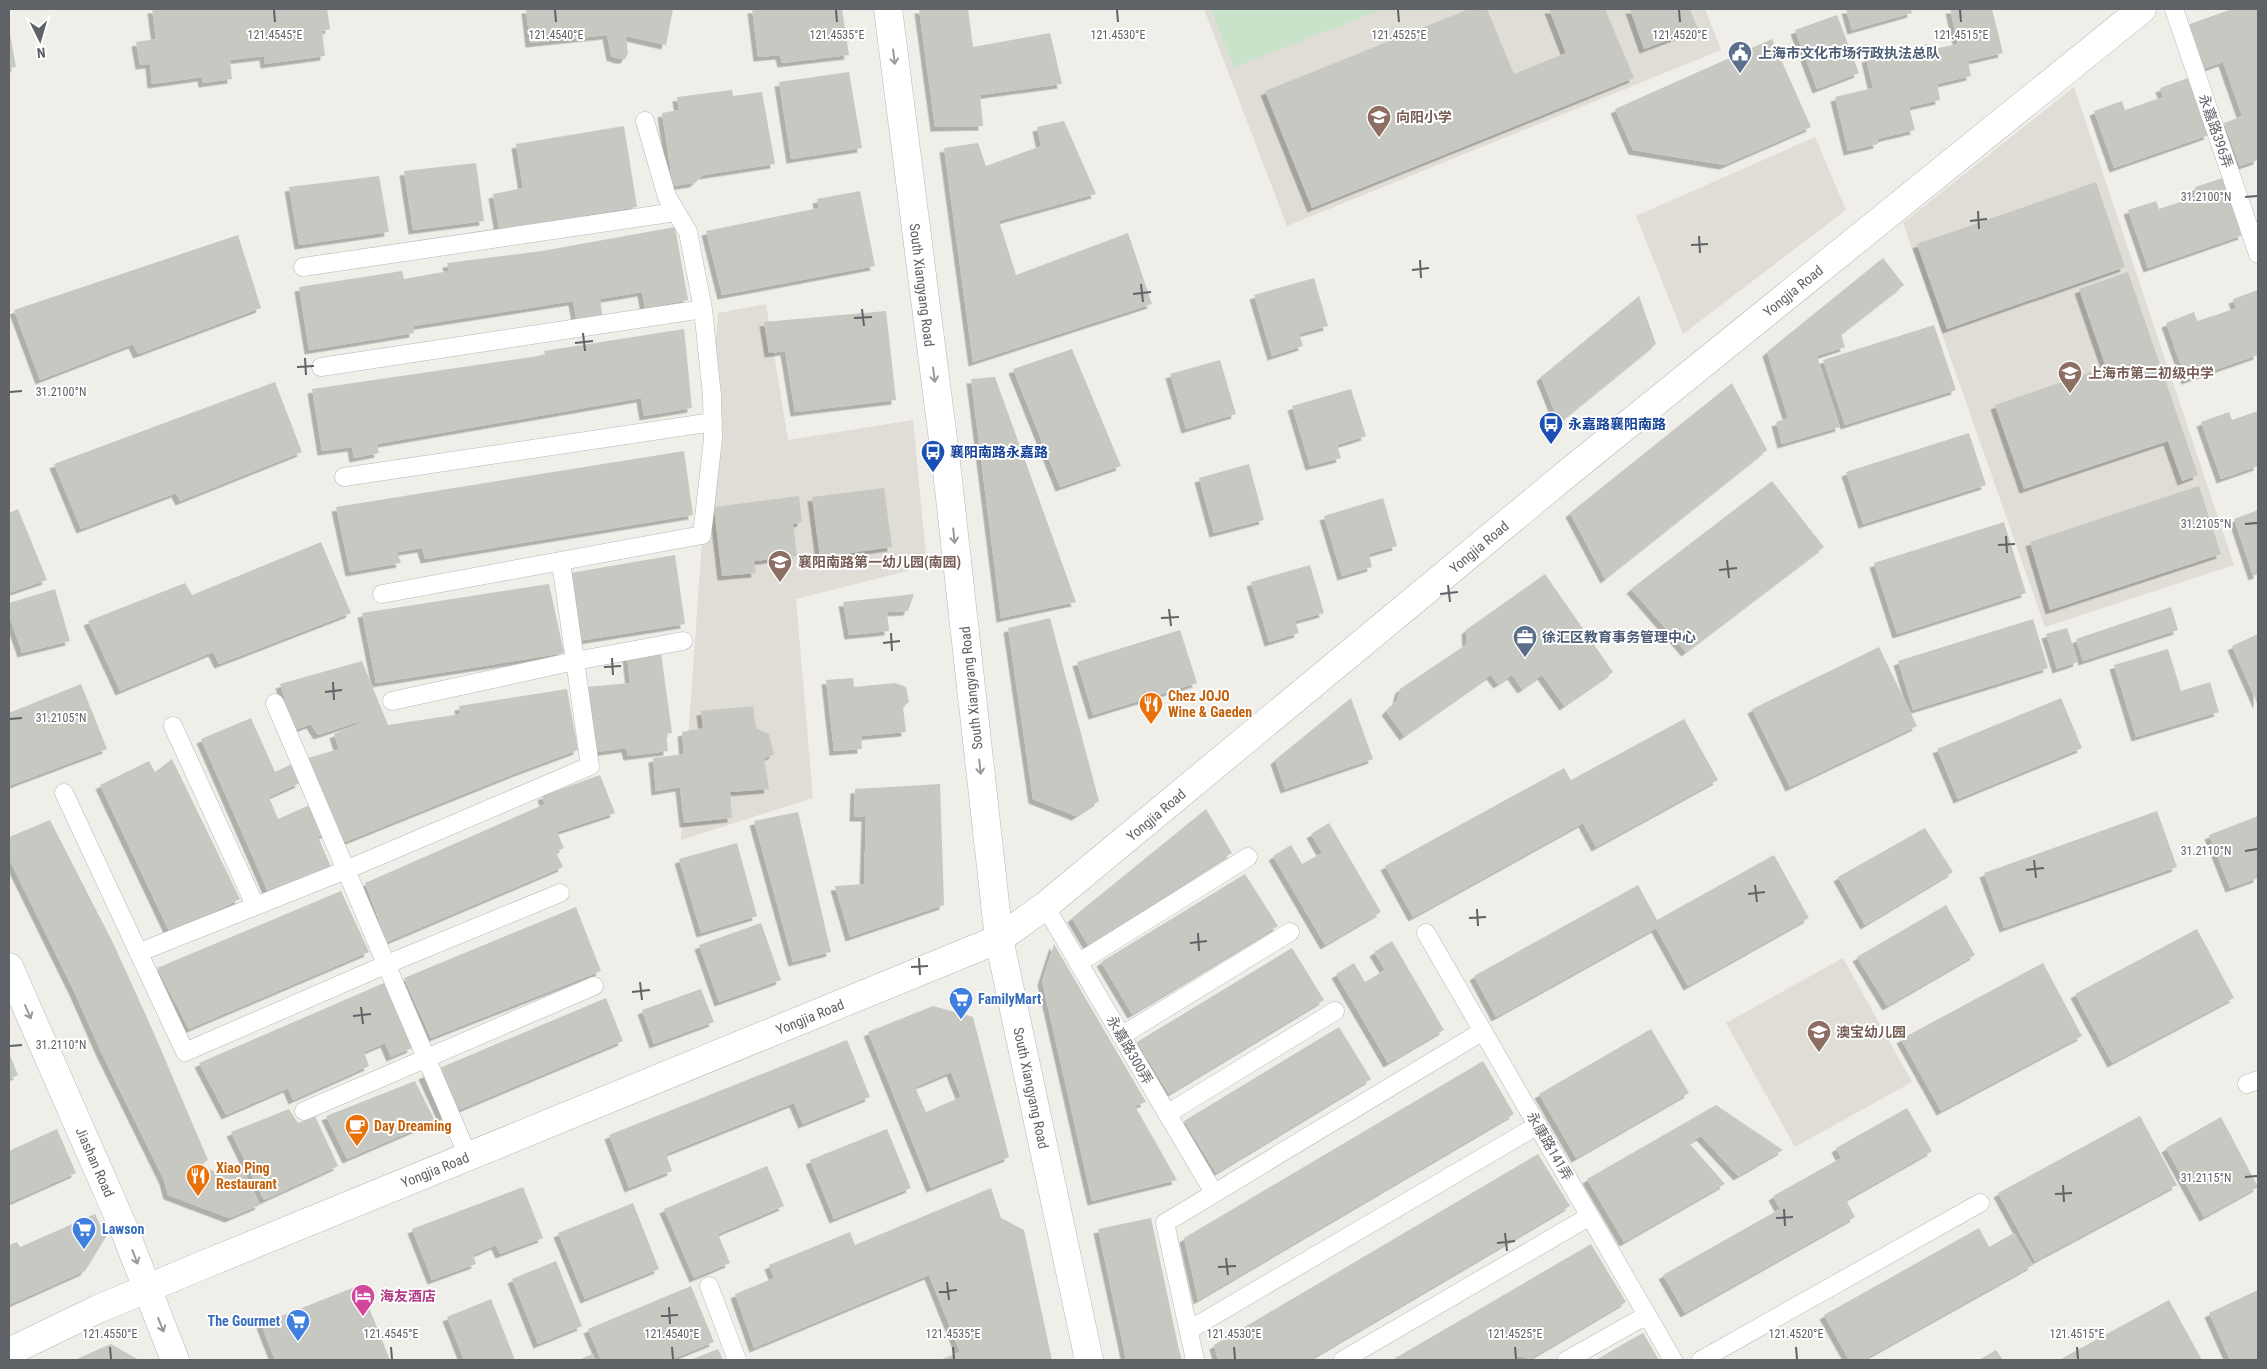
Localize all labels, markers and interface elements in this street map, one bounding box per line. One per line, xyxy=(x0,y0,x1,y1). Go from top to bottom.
north arrow xyxy=(15,15,65,65)
text: 121.4545°E xyxy=(247,28,303,42)
text: 121.4540°E xyxy=(528,28,584,42)
text: 121.4535°E xyxy=(809,28,865,42)
text: 121.4530°E xyxy=(1090,28,1146,42)
text: 121.4525°E xyxy=(1371,28,1427,42)
text: 121.4520°E xyxy=(1652,28,1708,42)
text: 121.4515°E xyxy=(1933,28,1989,42)
public building icon: 上海市文化市场行政执法总队 xyxy=(1727,40,1753,74)
text: N xyxy=(36,45,46,61)
place label: 上海市文化市场行政执法总队 xyxy=(1758,45,1940,61)
one-way arrow xyxy=(889,49,899,65)
street label: 永嘉路396弄 xyxy=(2196,92,2236,170)
school or university icon: 向阳小学 xyxy=(1366,104,1392,138)
place label: 向阳小学 xyxy=(1396,109,1452,125)
text: 31.2100°N xyxy=(2181,190,2231,204)
street label: South Xiangyang Road xyxy=(907,223,937,347)
street label: Yongjia Road xyxy=(1760,262,1826,320)
school or university icon: 上海市第二初级中学 xyxy=(2057,360,2083,394)
place label: 上海市第二初级中学 xyxy=(2088,365,2214,381)
one-way arrow xyxy=(929,366,939,382)
text: 31.2100°N xyxy=(36,385,86,399)
bus stop icon: 永嘉路襄阳南路 xyxy=(1538,411,1564,445)
place label: 永嘉路襄阳南路 xyxy=(1568,416,1666,432)
bus stop icon: 襄阳南路永嘉路 xyxy=(920,439,946,473)
place label: 襄阳南路永嘉路 xyxy=(950,444,1048,460)
text: 31.2105°N xyxy=(2181,517,2231,531)
street label: Yongjia Road xyxy=(1446,518,1512,576)
one-way arrow xyxy=(949,528,959,544)
school or university icon: 襄阳南路第一幼儿园(南园) xyxy=(767,549,793,583)
place label: 襄阳南路第一幼儿园(南园) xyxy=(798,554,961,571)
office icon: 徐汇区教育事务管理中心 xyxy=(1512,624,1538,658)
street label: South Xiangyang Road xyxy=(957,626,985,750)
place label: 徐汇区教育事务管理中心 xyxy=(1542,629,1696,645)
place label: Chez JOJO Wine & Gaeden xyxy=(1168,688,1252,720)
restaurant icon: Chez JOJO Wine & Gaeden xyxy=(1138,691,1164,725)
text: 31.2105°N xyxy=(36,711,86,725)
one-way arrow xyxy=(975,759,985,775)
street label: Yongjia Road xyxy=(1123,786,1189,844)
text: 31.2110°N xyxy=(2181,844,2231,858)
supermarket icon: FamilyMart xyxy=(948,986,974,1020)
place label: FamilyMart xyxy=(978,991,1041,1007)
street label: Yongjia Road xyxy=(774,996,846,1038)
one-way arrow xyxy=(24,1004,34,1019)
street label: 永嘉路300弄 xyxy=(1104,1013,1156,1087)
school or university icon: 澳宝幼儿园 xyxy=(1806,1019,1832,1053)
place label: 澳宝幼儿园 xyxy=(1836,1024,1906,1040)
street label: South Xiangyang Road xyxy=(1010,1026,1052,1150)
text: 31.2110°N xyxy=(36,1038,86,1052)
street label: 永康路141弄 xyxy=(1524,1109,1576,1183)
cafe icon: Day Dreaming xyxy=(344,1113,370,1147)
place label: Day Dreaming xyxy=(374,1118,451,1134)
street label: Jiashan Road xyxy=(73,1125,117,1199)
street label: Yongjia Road xyxy=(399,1149,471,1191)
place label: Xiao Ping Restaurant xyxy=(216,1160,277,1192)
restaurant icon: Xiao Ping Restaurant xyxy=(185,1163,211,1197)
text: 31.2115°N xyxy=(2181,1171,2231,1185)
supermarket icon: Lawson xyxy=(71,1216,97,1250)
place label: Lawson xyxy=(102,1221,144,1237)
one-way arrow xyxy=(130,1249,140,1264)
hotel icon: 海友酒店 xyxy=(350,1283,376,1317)
place label: 海友酒店 xyxy=(380,1288,436,1304)
supermarket icon: The Gourmet xyxy=(285,1308,311,1342)
place label: The Gourmet xyxy=(208,1313,280,1329)
one-way arrow xyxy=(157,1317,166,1332)
text: 121.4550°E xyxy=(82,1327,138,1341)
text: 121.4545°E xyxy=(363,1327,419,1341)
text: 121.4540°E xyxy=(644,1327,700,1341)
text: 121.4535°E xyxy=(925,1327,981,1341)
text: 121.4530°E xyxy=(1206,1327,1262,1341)
text: 121.4525°E xyxy=(1487,1327,1543,1341)
text: 121.4520°E xyxy=(1768,1327,1824,1341)
text: 121.4515°E xyxy=(2049,1327,2105,1341)

